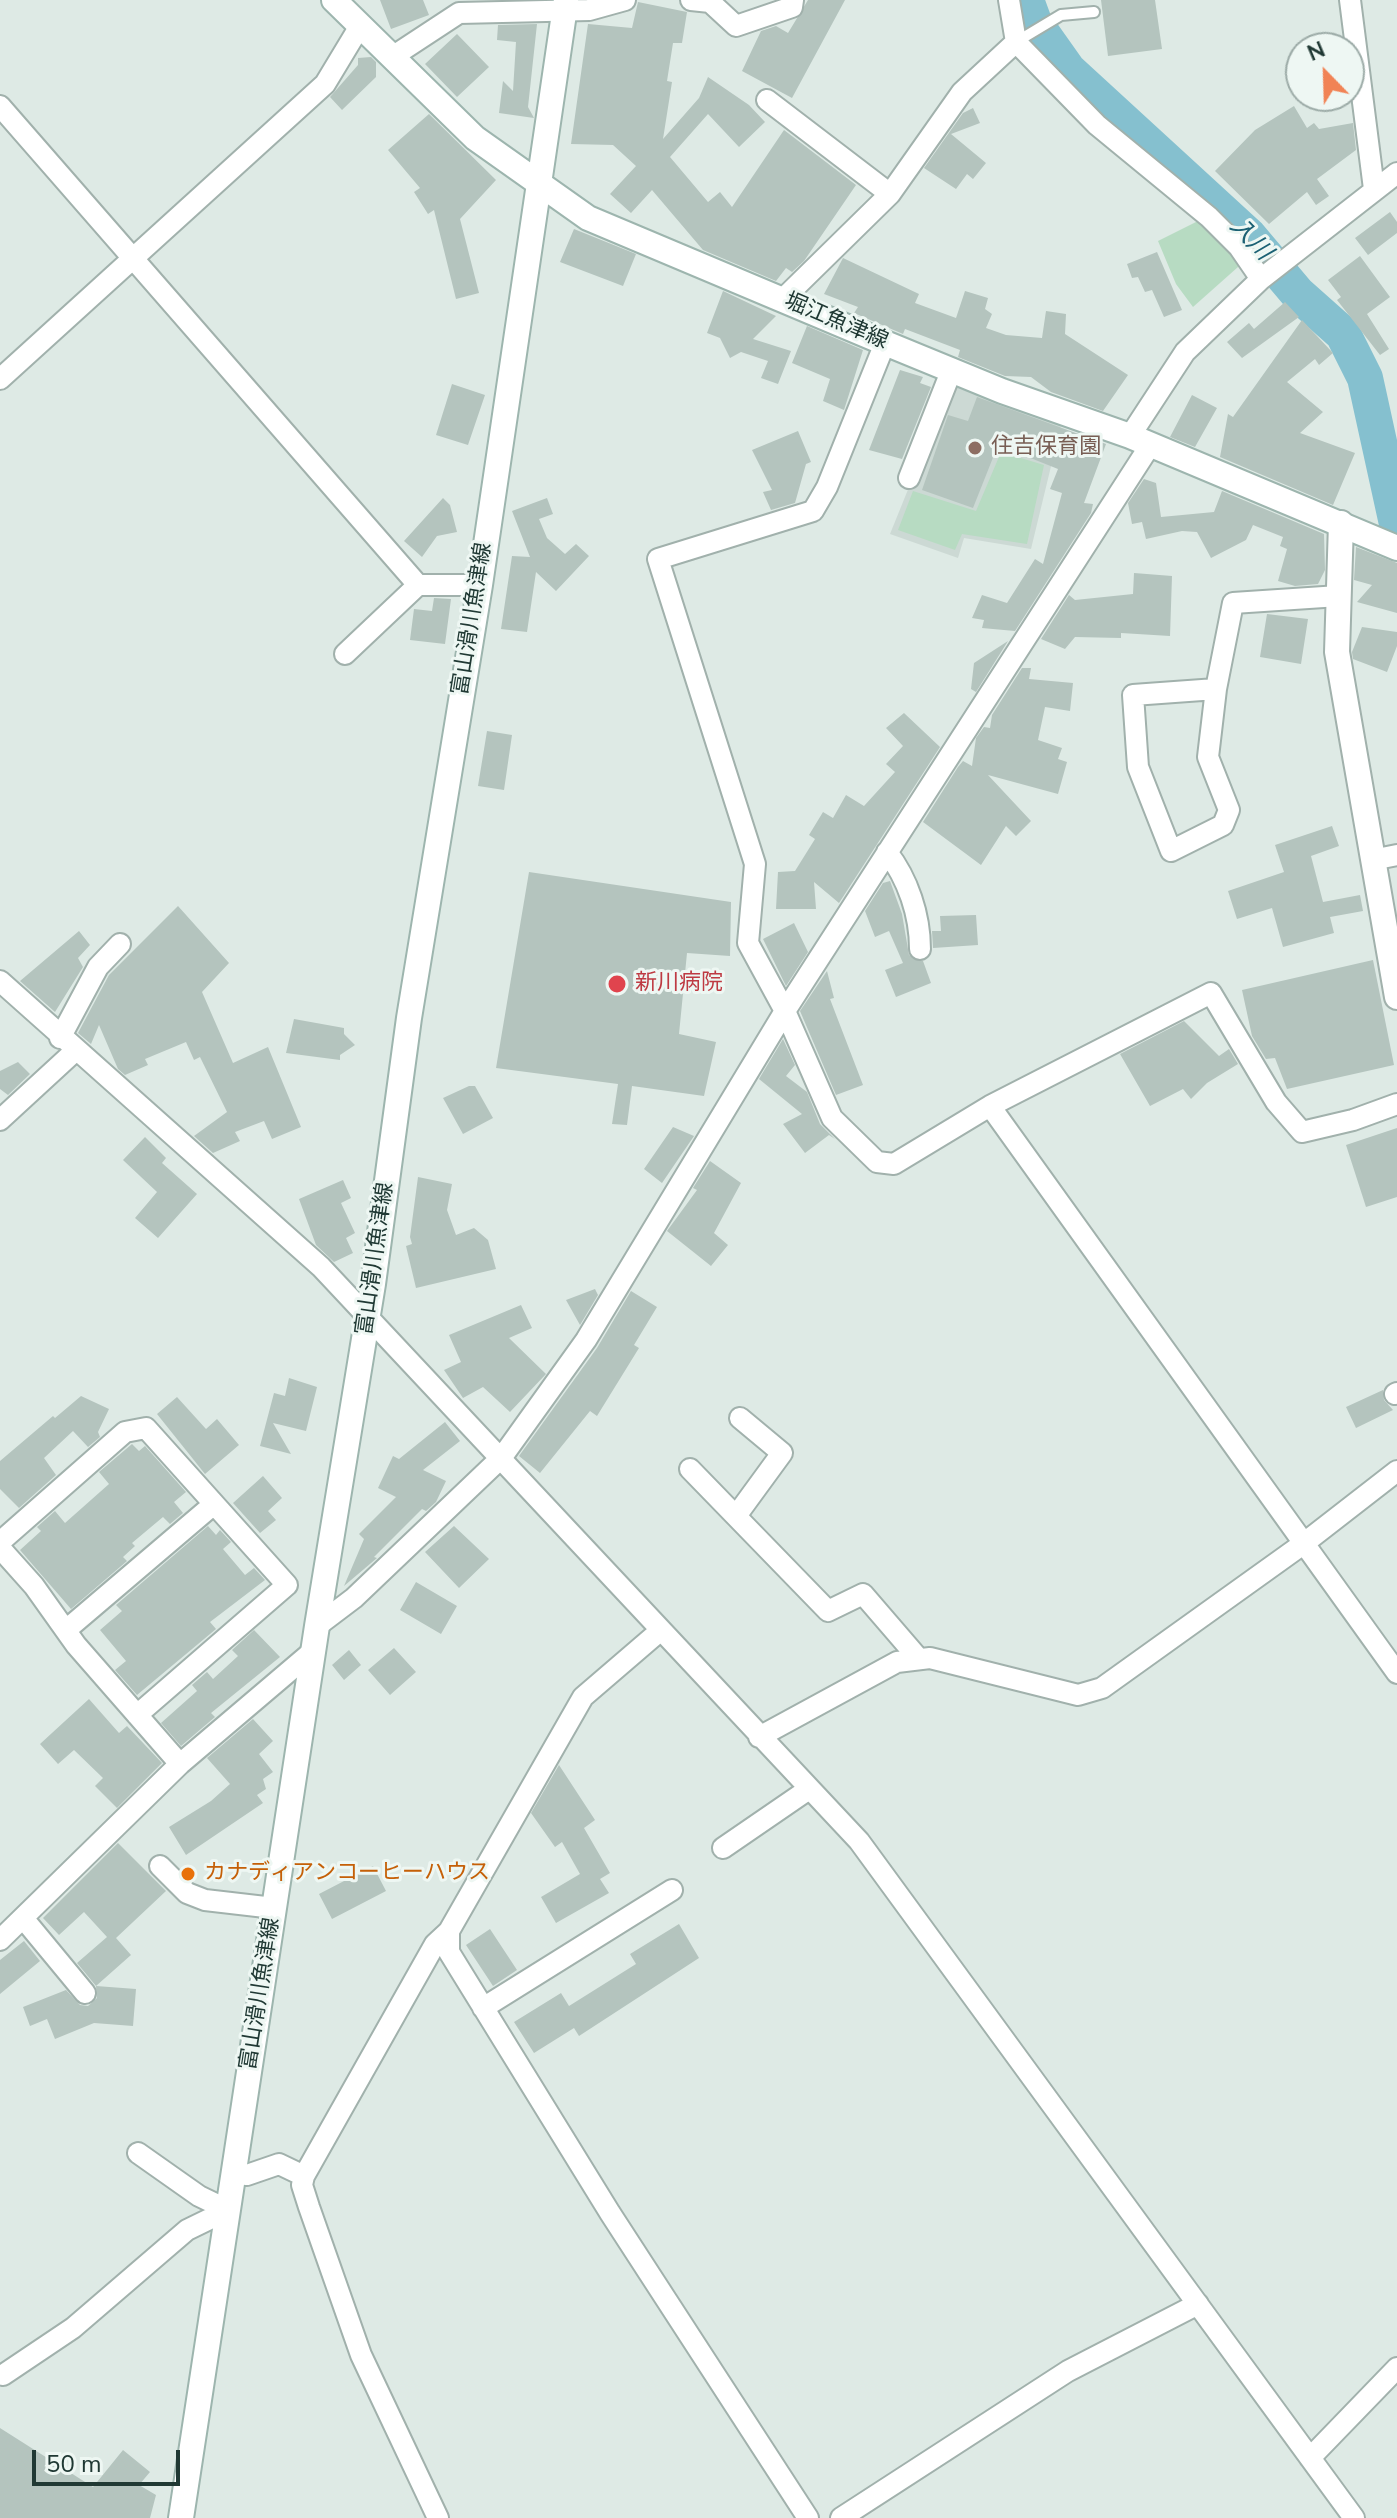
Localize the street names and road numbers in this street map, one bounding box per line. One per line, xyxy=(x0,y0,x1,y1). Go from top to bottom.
street label: 堀江魚津線 xyxy=(780,288,892,356)
street label: 富山滑川魚津線 xyxy=(448,541,498,697)
street label: 富山滑川魚津線 xyxy=(352,1181,400,1337)
street label: 富山滑川魚津線 xyxy=(236,1916,286,2072)

